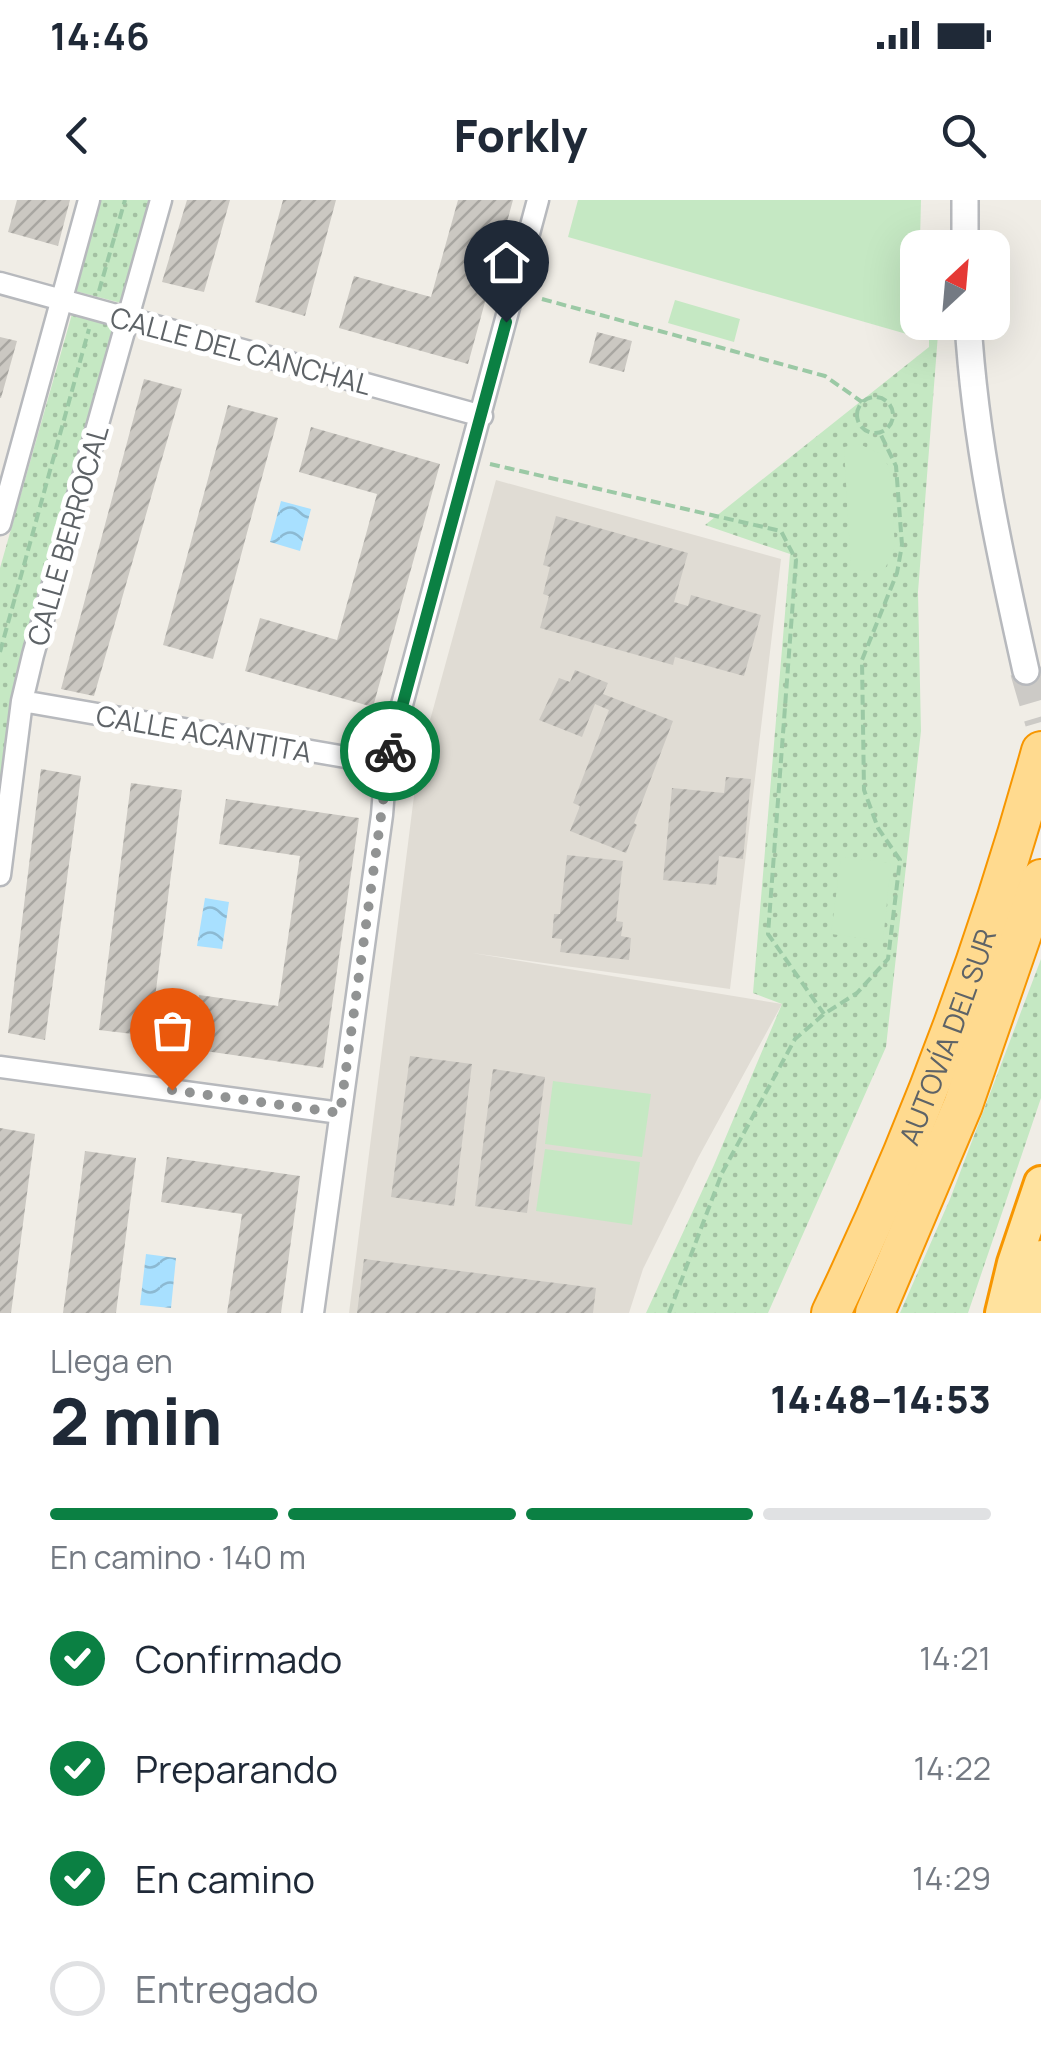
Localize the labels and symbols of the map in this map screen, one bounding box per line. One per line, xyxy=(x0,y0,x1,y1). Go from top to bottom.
pin xyxy=(464,220,549,323)
north arrow xyxy=(900,230,1010,340)
street label: CALLE DEL CANCHAL xyxy=(107,297,375,403)
street label: CALLE BERROCAL xyxy=(17,420,117,650)
street label: CALLE ACANTITA xyxy=(93,695,315,771)
courier xyxy=(340,701,440,801)
street label: AUTOVÍA DEL SUR xyxy=(889,924,1004,1150)
pin xyxy=(130,988,215,1091)

